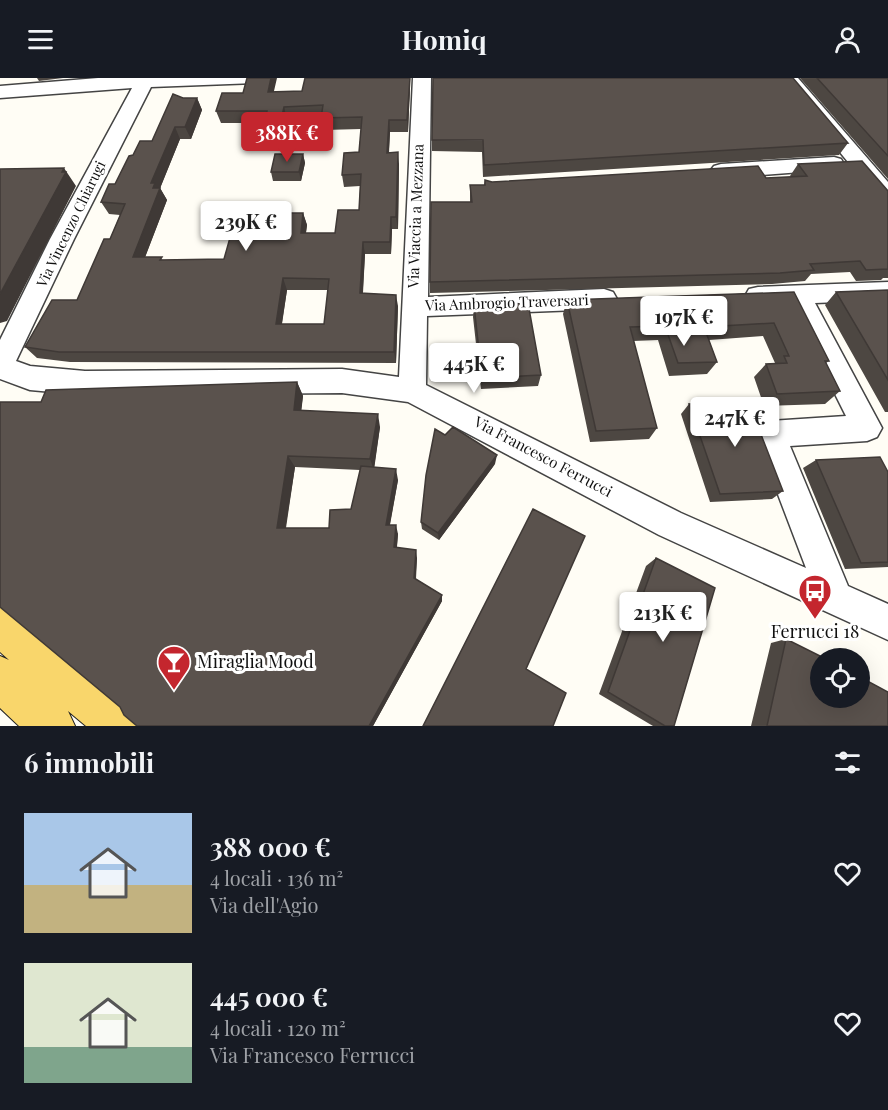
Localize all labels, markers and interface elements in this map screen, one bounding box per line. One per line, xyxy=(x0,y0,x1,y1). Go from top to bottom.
text: Homiq xyxy=(401,21,487,57)
icon: menu xyxy=(24,23,57,56)
icon: person xyxy=(831,23,864,56)
pin: 388K € xyxy=(238,112,336,163)
text: 388K € xyxy=(255,118,319,145)
street label: Via Viaccia a Mezzana xyxy=(402,143,428,289)
street label: Via Vincenzo Chiarugi xyxy=(31,158,109,291)
pin: 239K € xyxy=(197,201,295,252)
text: 239K € xyxy=(215,207,277,234)
street label: Via Ambrogio Traversari xyxy=(424,289,590,315)
pin: 197K € xyxy=(635,296,733,347)
text: 197K € xyxy=(654,302,714,329)
pin: 445K € xyxy=(425,343,523,394)
text: 445K € xyxy=(443,349,505,376)
pin: 247K € xyxy=(686,397,784,448)
text: 247K € xyxy=(704,403,766,430)
street label: Via Francesco Ferrucci xyxy=(470,411,617,501)
bus stop icon: Ferrucci 18 xyxy=(797,573,833,620)
pin: 213K € xyxy=(614,592,712,643)
text: 213K € xyxy=(633,598,693,625)
place label: Ferrucci 18 xyxy=(771,619,859,643)
bar icon: Miraglia Mood xyxy=(156,644,192,691)
map controls xyxy=(810,648,870,708)
button: locate xyxy=(810,648,870,708)
place label: Miraglia Mood xyxy=(197,649,314,673)
text: 6 immobili xyxy=(24,745,154,780)
icon: filters xyxy=(831,746,864,779)
text: 388 000 € xyxy=(210,829,331,864)
icon: home xyxy=(72,837,144,909)
icon: heart xyxy=(831,857,864,890)
text: 4 locali · 136 m² xyxy=(210,864,343,891)
text: Via dell'Agio xyxy=(210,891,319,918)
text: 445 000 € xyxy=(210,979,328,1014)
icon: home xyxy=(72,987,144,1059)
icon: heart xyxy=(831,1007,864,1040)
text: 4 locali · 120 m² xyxy=(210,1014,346,1041)
text: Via Francesco Ferrucci xyxy=(210,1041,415,1068)

